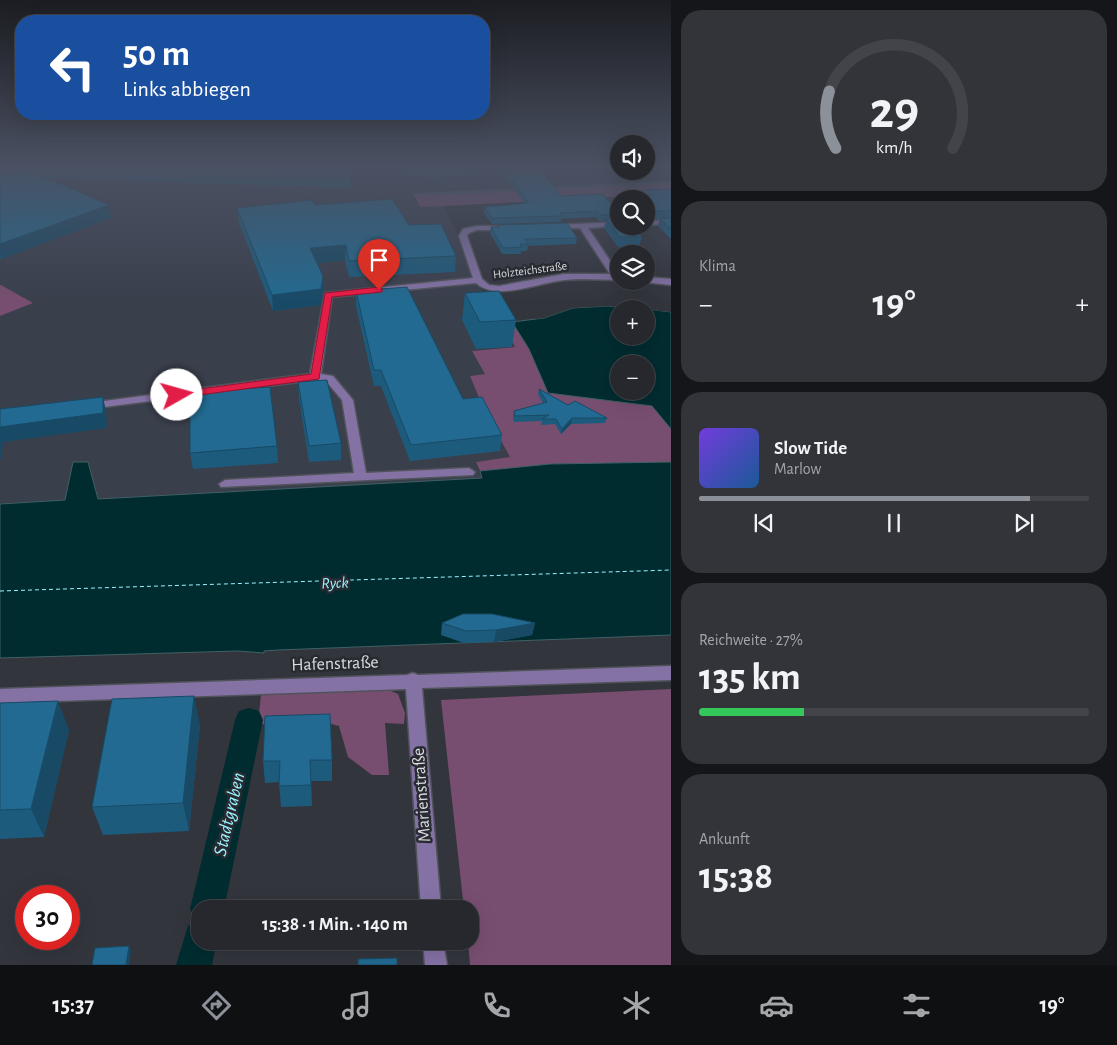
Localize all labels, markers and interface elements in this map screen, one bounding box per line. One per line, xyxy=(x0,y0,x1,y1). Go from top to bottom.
icon: left xyxy=(40,35,105,100)
text: 50 m xyxy=(123,37,190,72)
text: Links abbiegen xyxy=(123,78,251,100)
text: 29 xyxy=(869,85,919,137)
map controls xyxy=(610,135,655,400)
button: sound xyxy=(610,135,655,180)
text: km/h xyxy=(876,139,912,157)
button: search xyxy=(610,190,655,235)
pin xyxy=(358,239,400,290)
button: layers xyxy=(610,245,655,290)
icon: arrive xyxy=(365,246,393,274)
text: Klima xyxy=(699,258,736,274)
street label: Holzteichstraße xyxy=(492,260,568,280)
text: 19° xyxy=(872,285,916,323)
text: − xyxy=(699,291,712,319)
text: + xyxy=(1076,291,1089,319)
button: + xyxy=(610,300,655,345)
button: − xyxy=(610,355,655,400)
position arrow xyxy=(150,368,202,420)
text: Slow Tide xyxy=(774,439,847,458)
text: Marlow xyxy=(774,461,821,477)
icon: previous xyxy=(750,509,778,537)
icon: pause xyxy=(880,509,908,537)
icon: next xyxy=(1010,509,1038,537)
water label: Ryck xyxy=(321,575,349,591)
text: Reichweite · 27% xyxy=(699,632,803,648)
street label: Hafenstraße xyxy=(291,653,379,675)
text: 135 km xyxy=(699,659,801,697)
street label: Marienstraße xyxy=(410,747,434,843)
water label: Stadtgraben xyxy=(211,771,248,858)
text: Ankunft xyxy=(699,831,750,847)
text: 15:38 xyxy=(699,858,773,896)
speed limit sign: 30 xyxy=(15,885,80,950)
text: 15:38 · 1 Min. · 140 m xyxy=(262,915,408,934)
icon: directions xyxy=(199,988,234,1023)
icon: music xyxy=(339,988,374,1023)
icon: phone xyxy=(479,988,514,1023)
icon: climate xyxy=(619,988,654,1023)
icon: car xyxy=(759,988,794,1023)
icon: filters xyxy=(899,988,934,1023)
text: 15:37 xyxy=(53,994,94,1016)
text: 19° xyxy=(1039,994,1064,1016)

